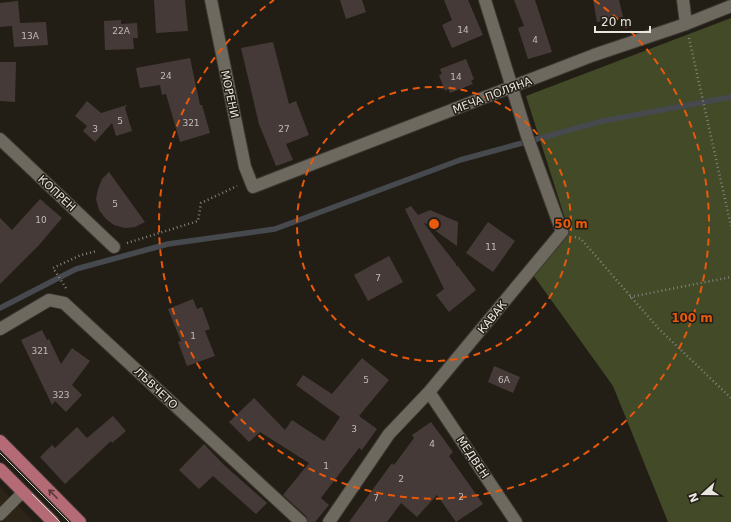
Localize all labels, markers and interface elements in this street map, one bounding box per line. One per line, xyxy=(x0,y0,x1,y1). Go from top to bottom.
scale bar xyxy=(595,8,650,34)
text: 20 m xyxy=(601,15,632,29)
house number: 14 xyxy=(457,25,469,35)
house number: 22А xyxy=(112,26,131,36)
house number: 13А xyxy=(21,31,40,41)
house number: 4 xyxy=(532,35,538,45)
street label: МОРЕНИ xyxy=(218,69,241,119)
house number: 24 xyxy=(160,71,172,81)
house number: 14 xyxy=(450,72,462,82)
street label: МЕЧА ПОЛЯНА xyxy=(451,74,534,117)
house number: 5 xyxy=(117,116,123,126)
house number: 321 xyxy=(182,118,200,128)
house number: 3 xyxy=(92,124,98,134)
house number: 27 xyxy=(278,124,290,134)
street label: КОПРЕН xyxy=(35,173,78,214)
house number: 5 xyxy=(112,199,118,209)
house number: 10 xyxy=(35,215,47,225)
centre of rings xyxy=(427,217,441,231)
text: 50 m xyxy=(554,217,588,231)
house number: 11 xyxy=(485,242,497,252)
house number: 7 xyxy=(375,273,381,283)
street label: КАВАК xyxy=(475,298,510,336)
text: 100 m xyxy=(671,311,713,325)
house number: 1 xyxy=(190,331,196,341)
house number: 321 xyxy=(31,346,49,356)
street label: ЛЪВЧЕТО xyxy=(131,365,180,412)
house number: 5 xyxy=(363,375,369,385)
house number: 6А xyxy=(498,375,511,385)
house number: 323 xyxy=(52,390,70,400)
house number: 3 xyxy=(351,424,357,434)
street label: МЕДВЕН xyxy=(454,434,491,481)
house number: 4 xyxy=(429,439,435,449)
house number: 1 xyxy=(323,461,329,471)
house number: 2 xyxy=(398,474,404,484)
north arrow xyxy=(683,474,723,514)
one-way arrow xyxy=(48,489,58,499)
text: N xyxy=(686,491,702,504)
house number: 2 xyxy=(458,492,464,502)
house number: 7 xyxy=(373,493,379,503)

